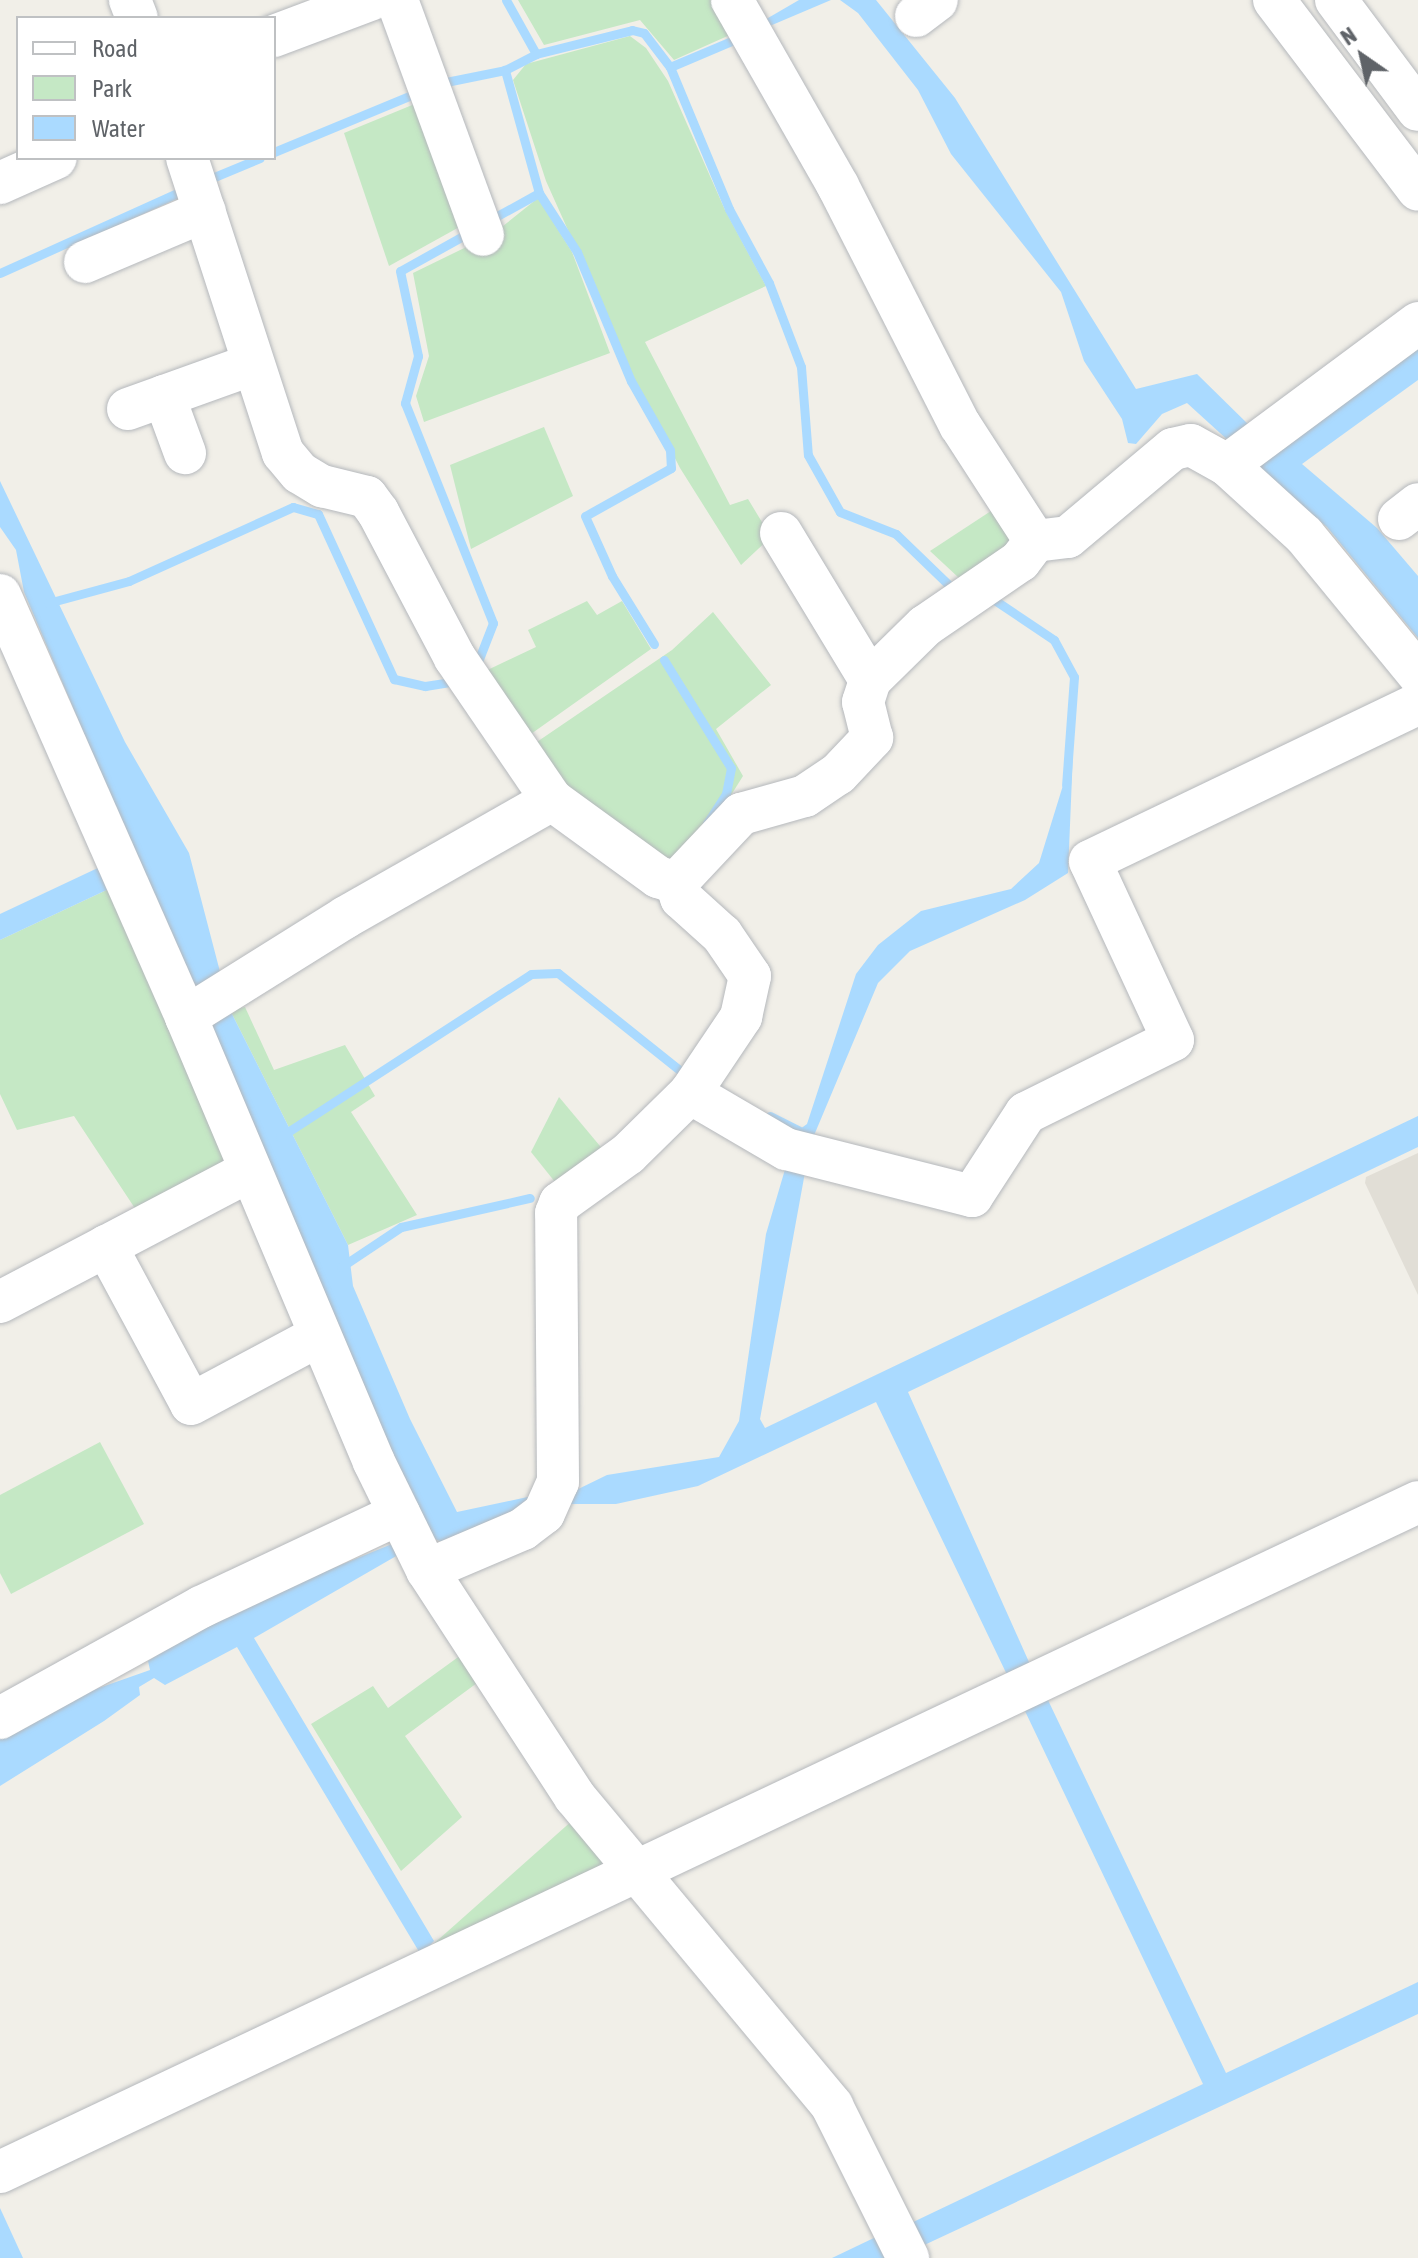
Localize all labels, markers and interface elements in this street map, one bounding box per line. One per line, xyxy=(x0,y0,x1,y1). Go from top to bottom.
legend xyxy=(16,16,276,160)
north arrow xyxy=(1322,16,1402,96)
text: N xyxy=(1336,22,1361,51)
text: Road xyxy=(92,35,138,62)
text: Park xyxy=(92,75,132,102)
text: Water xyxy=(92,115,145,142)

